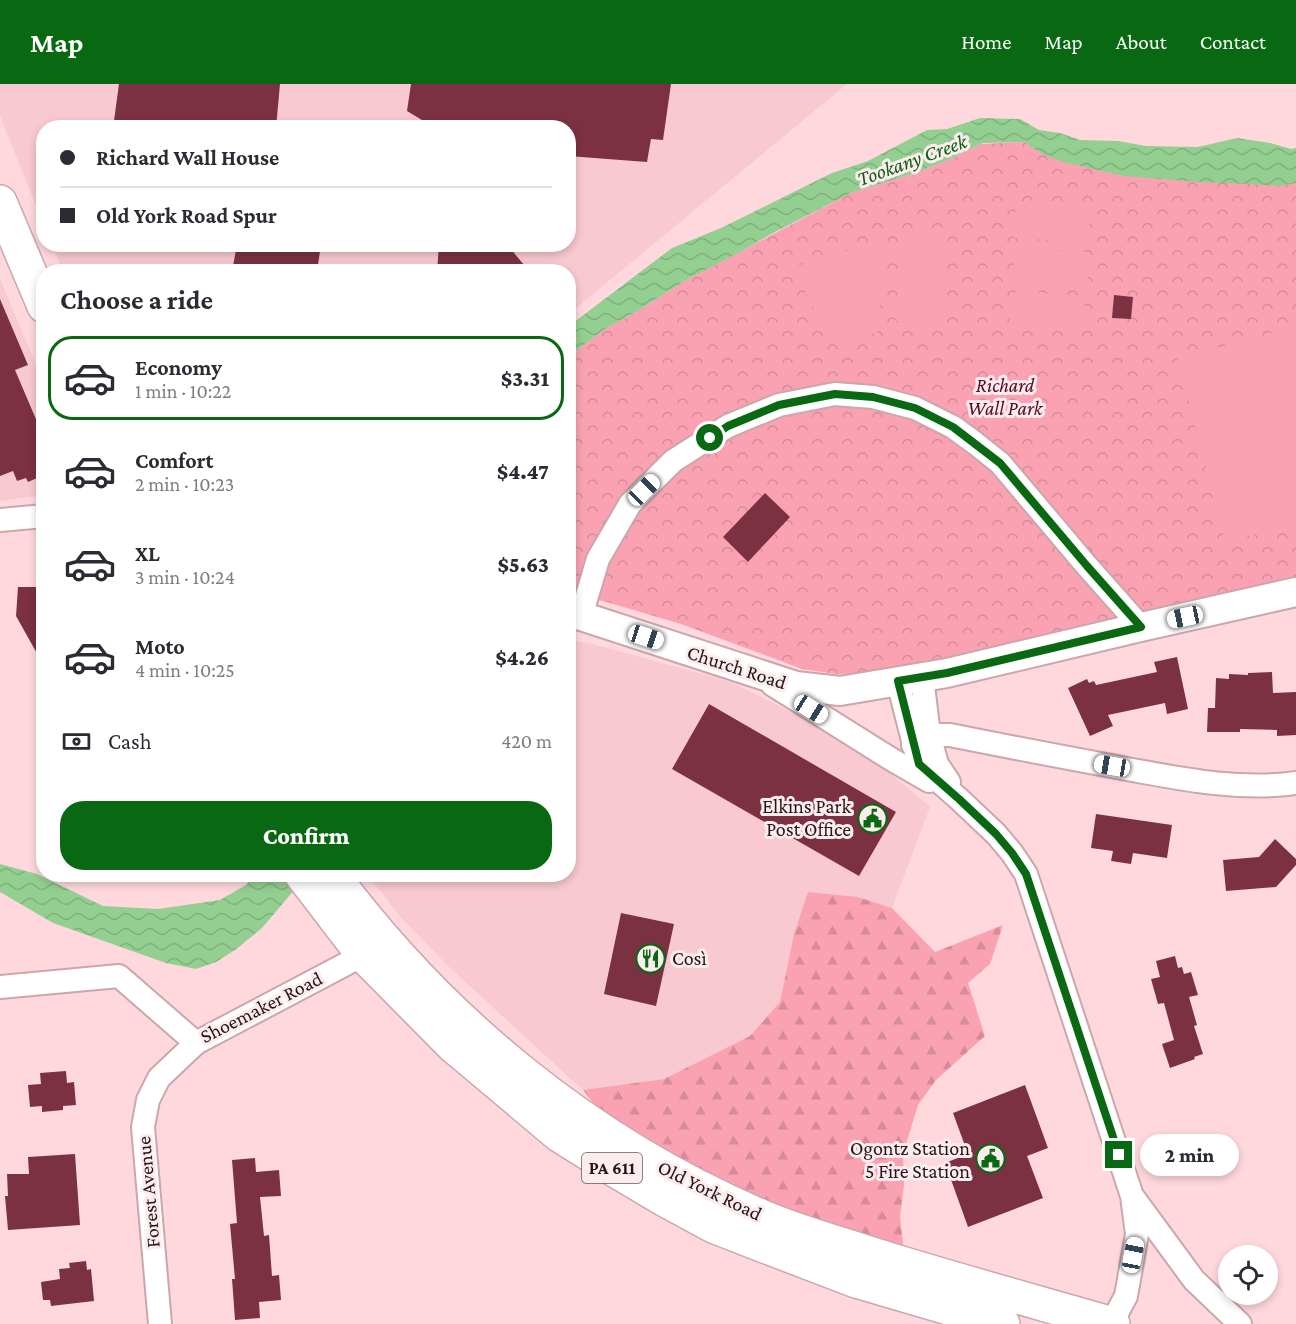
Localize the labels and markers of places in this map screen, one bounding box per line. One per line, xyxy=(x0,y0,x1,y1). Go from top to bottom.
place label: Elkins Park Post Office xyxy=(762,795,851,840)
public building icon: Elkins Park Post Office xyxy=(856,802,888,834)
restaurant icon: Così xyxy=(635,942,667,974)
place label: Così xyxy=(672,947,707,969)
place label: Ogontz Station 5 Fire Station xyxy=(850,1137,970,1182)
public building icon: Ogontz Station 5 Fire Station xyxy=(975,1143,1007,1175)

